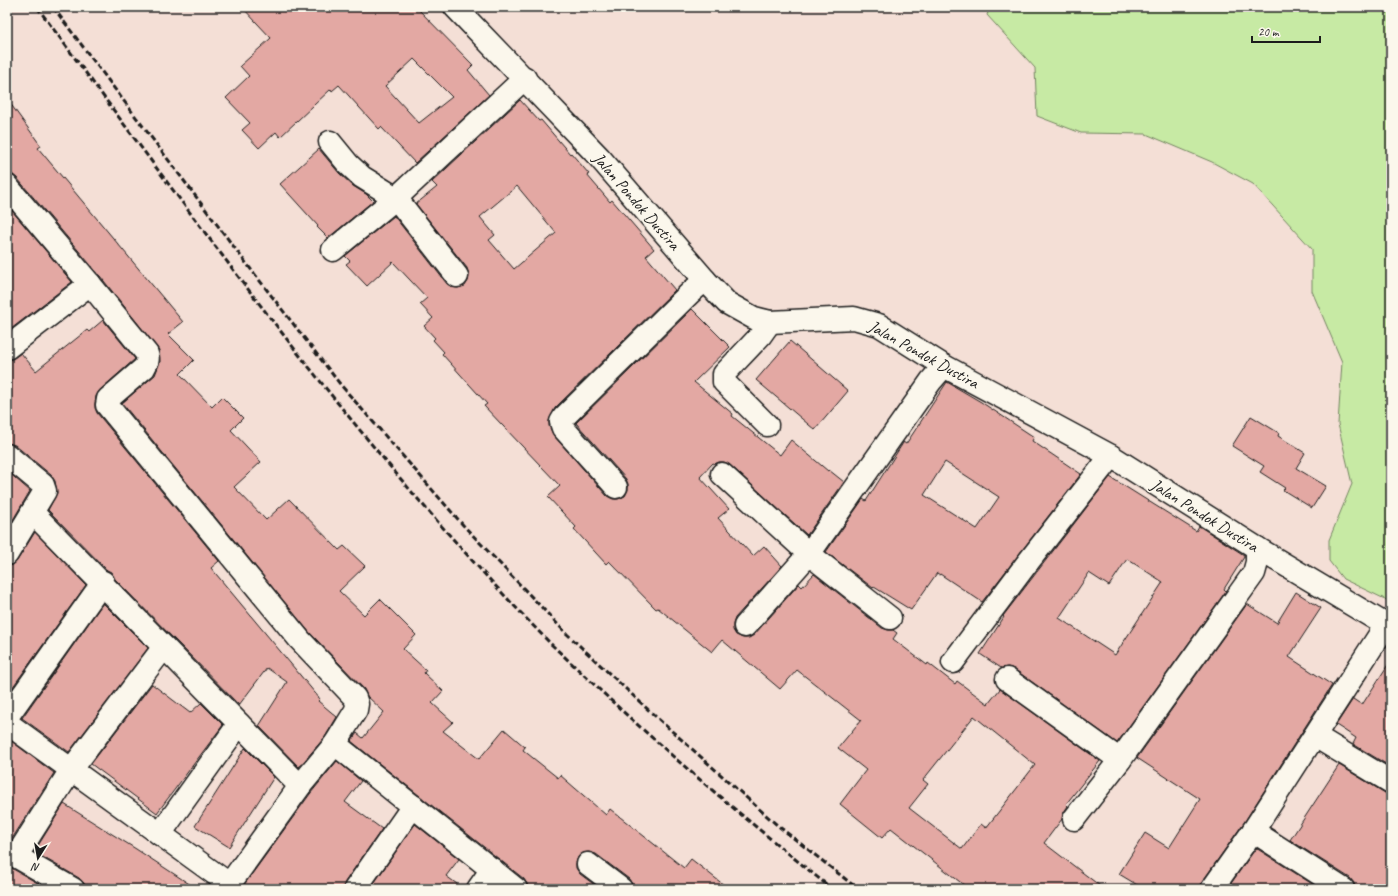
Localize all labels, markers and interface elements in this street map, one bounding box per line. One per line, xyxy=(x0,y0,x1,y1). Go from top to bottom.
scale bar xyxy=(1252,18,1320,44)
text: 20 m xyxy=(1258,24,1280,40)
street label: Jalan Pondok Dustira xyxy=(588,147,686,256)
street label: Jalan Pondok Dustira xyxy=(864,315,984,394)
street label: Jalan Pondok Dustira xyxy=(1146,474,1264,558)
north arrow xyxy=(18,838,58,878)
text: N xyxy=(29,860,41,875)

